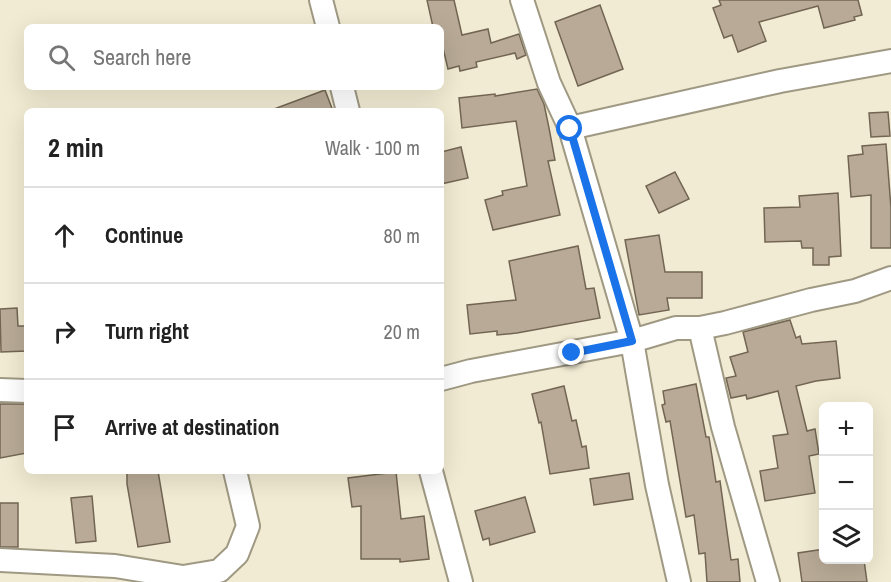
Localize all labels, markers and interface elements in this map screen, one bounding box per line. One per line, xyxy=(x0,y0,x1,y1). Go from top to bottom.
search box xyxy=(24,24,444,90)
icon: search xyxy=(45,41,78,74)
text: Search here xyxy=(93,42,191,72)
route start xyxy=(556,115,582,141)
text: 2 min xyxy=(48,130,104,165)
text: Walk · 100 m xyxy=(325,134,420,161)
icon: ahead xyxy=(48,219,81,252)
text: Continue xyxy=(105,220,183,250)
text: 80 m xyxy=(384,222,420,249)
icon: right xyxy=(48,315,81,348)
text: Turn right xyxy=(105,316,189,346)
text: 20 m xyxy=(384,318,420,345)
route end xyxy=(558,339,584,365)
map controls xyxy=(819,402,873,564)
button: + xyxy=(819,402,873,456)
icon: arrive xyxy=(48,411,81,444)
text: Arrive at destination xyxy=(105,412,279,442)
button: − xyxy=(819,456,873,510)
button: layers xyxy=(819,510,873,564)

